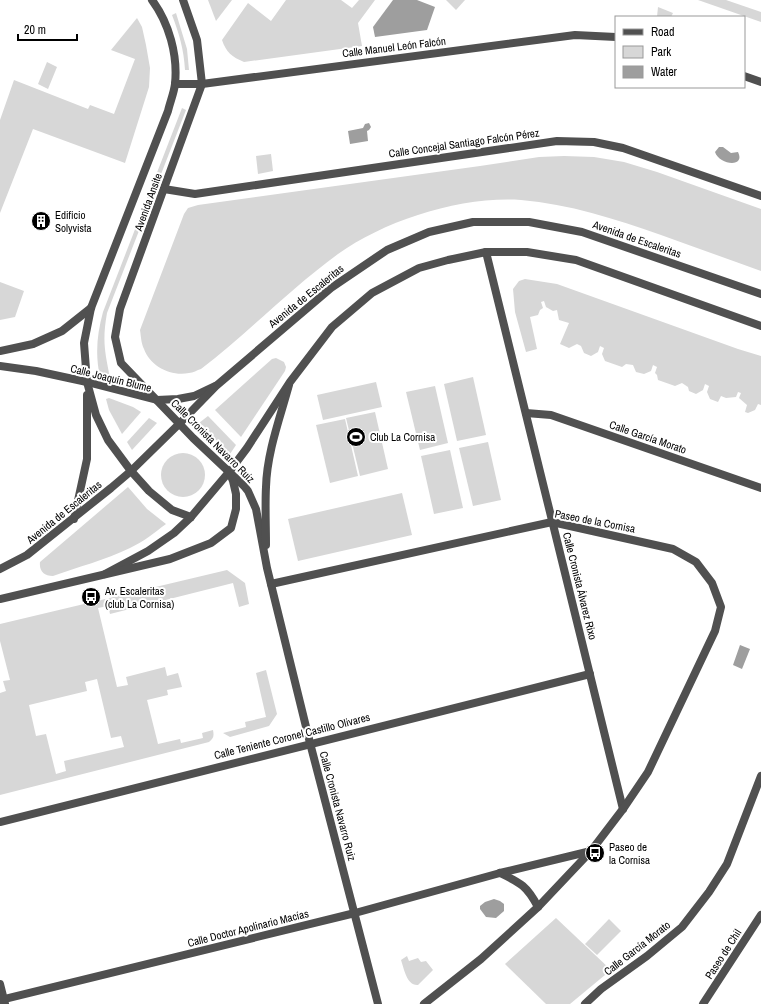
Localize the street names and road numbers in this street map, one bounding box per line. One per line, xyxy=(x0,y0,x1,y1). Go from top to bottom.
street label: Calle Manuel León Falcón xyxy=(341,34,447,60)
street label: Calle Concejal Santiago Falcón Pérez xyxy=(388,125,541,161)
street label: Avenida Ansite xyxy=(131,171,165,234)
street label: Avenida de Escaleritas xyxy=(590,217,684,261)
street label: Avenida de Escaleritas xyxy=(265,261,347,331)
street label: Calle Joaquín Blume xyxy=(69,361,153,395)
street label: Calle Cronista Navarro Ruiz xyxy=(168,396,258,486)
street label: Calle García Morato xyxy=(608,417,688,457)
street label: Avenida de Escaleritas xyxy=(23,477,105,547)
street label: Paseo de la Cornisa xyxy=(554,506,636,536)
street label: Calle Cronista Álvarez Rixo xyxy=(560,531,600,641)
street label: Calle Teniente Coronel Castillo Olivares xyxy=(213,710,372,762)
street label: Calle Cronista Navarro Ruiz xyxy=(317,750,359,863)
street label: Calle Doctor Apolinario Macías xyxy=(186,906,310,950)
street label: Calle García Morato xyxy=(601,918,673,978)
street label: Paseo de Chil xyxy=(702,926,744,982)

